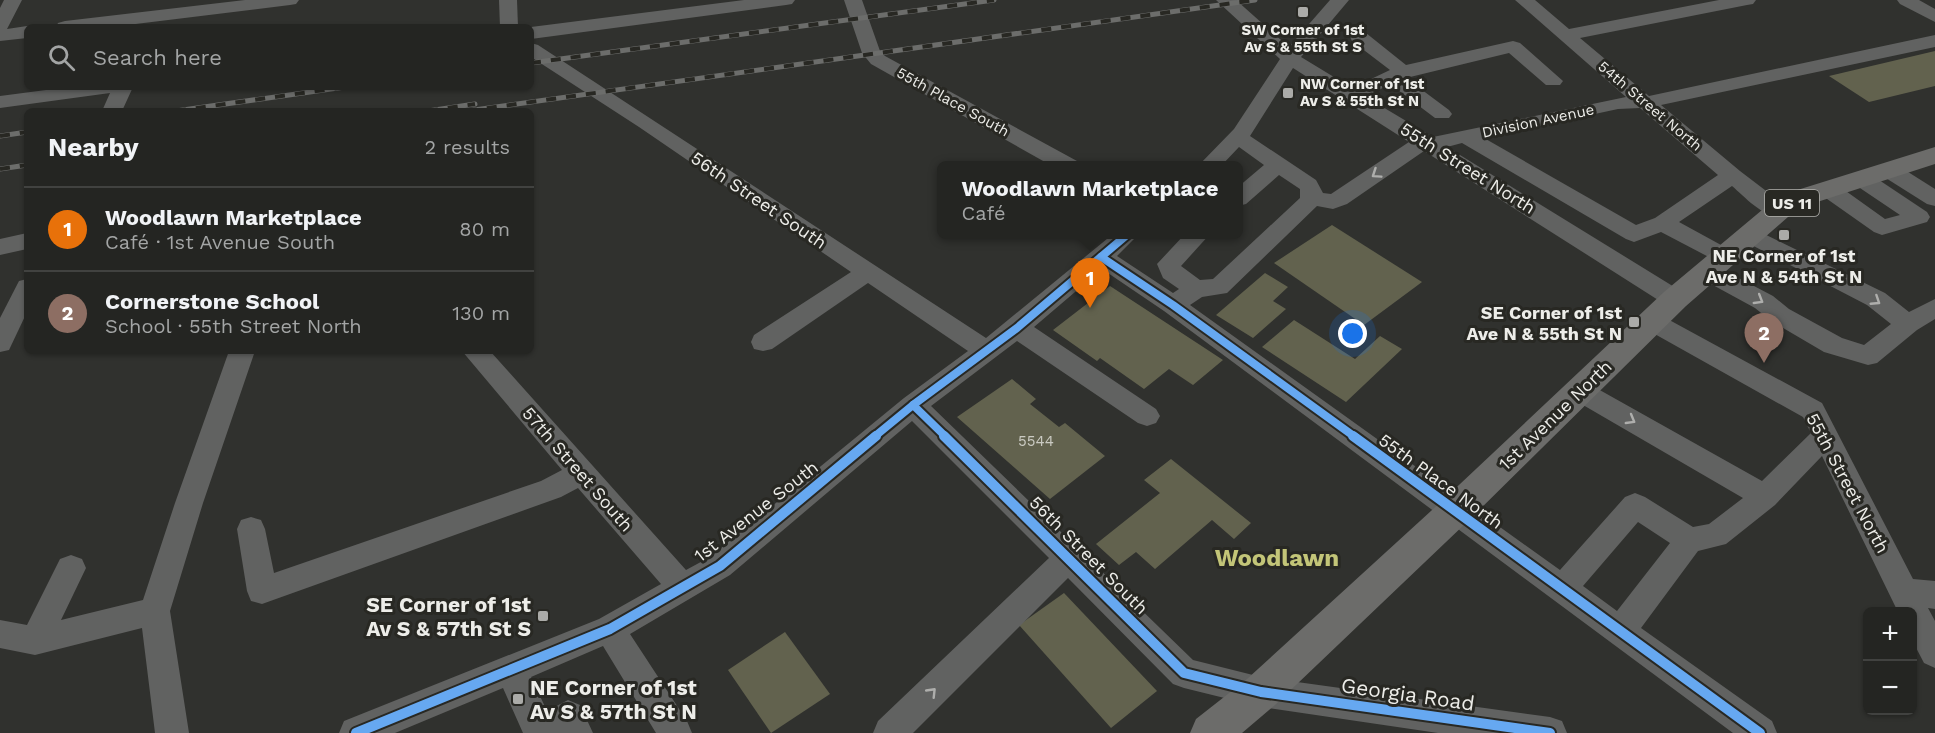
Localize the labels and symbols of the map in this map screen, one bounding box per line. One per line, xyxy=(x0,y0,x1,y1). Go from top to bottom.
marker: SW Corner of 1st Av S & 55th St S xyxy=(1296,5,1310,19)
place label: SW Corner of 1st Av S & 55th St S xyxy=(1242,21,1365,56)
street label: 54th Street North xyxy=(1594,57,1706,155)
street label: 55th Place South xyxy=(894,64,1012,140)
place label: NW Corner of 1st Av S & 55th St N xyxy=(1300,75,1425,110)
marker: NW Corner of 1st Av S & 55th St N xyxy=(1281,86,1295,100)
street label: Division Avenue xyxy=(1480,100,1596,142)
street label: 55th Street North xyxy=(1397,118,1539,218)
street label: 56th Street South xyxy=(687,147,831,253)
one-way arrow xyxy=(1372,167,1383,178)
road number: US 11 xyxy=(1765,190,1819,216)
marker: NE Corner of 1st Ave N & 54th St N xyxy=(1777,228,1791,242)
place label: NE Corner of 1st Ave N & 54th St N xyxy=(1706,245,1862,287)
pin: 1 xyxy=(1070,258,1110,308)
one-way arrow xyxy=(1753,293,1763,304)
one-way arrow xyxy=(1870,293,1880,305)
place label: SE Corner of 1st Ave N & 55th St N xyxy=(1467,302,1622,344)
pin: 2 xyxy=(1744,314,1784,363)
marker: SE Corner of 1st Ave N & 55th St N xyxy=(1627,315,1641,329)
your location xyxy=(1338,319,1367,348)
street label: 1st Avenue North xyxy=(1494,356,1616,474)
street label: 57th Street South xyxy=(518,403,638,535)
street label: 55th Street North xyxy=(1802,409,1894,557)
one-way arrow xyxy=(1625,413,1635,425)
street label: 55th Place North xyxy=(1375,429,1507,533)
house number: 5544 xyxy=(1018,432,1054,450)
street label: 1st Avenue South xyxy=(690,456,822,566)
street label: 56th Street South xyxy=(1025,491,1153,619)
district label: Woodlawn xyxy=(1215,544,1339,572)
place label: SE Corner of 1st Av S & 57th St S xyxy=(366,592,531,641)
marker: SE Corner of 1st Av S & 57th St S xyxy=(536,609,550,623)
street label: Georgia Road xyxy=(1340,672,1476,716)
place label: NE Corner of 1st Av S & 57th St N xyxy=(530,675,697,724)
one-way arrow xyxy=(925,689,936,699)
marker: NE Corner of 1st Av S & 57th St N xyxy=(511,692,525,706)

